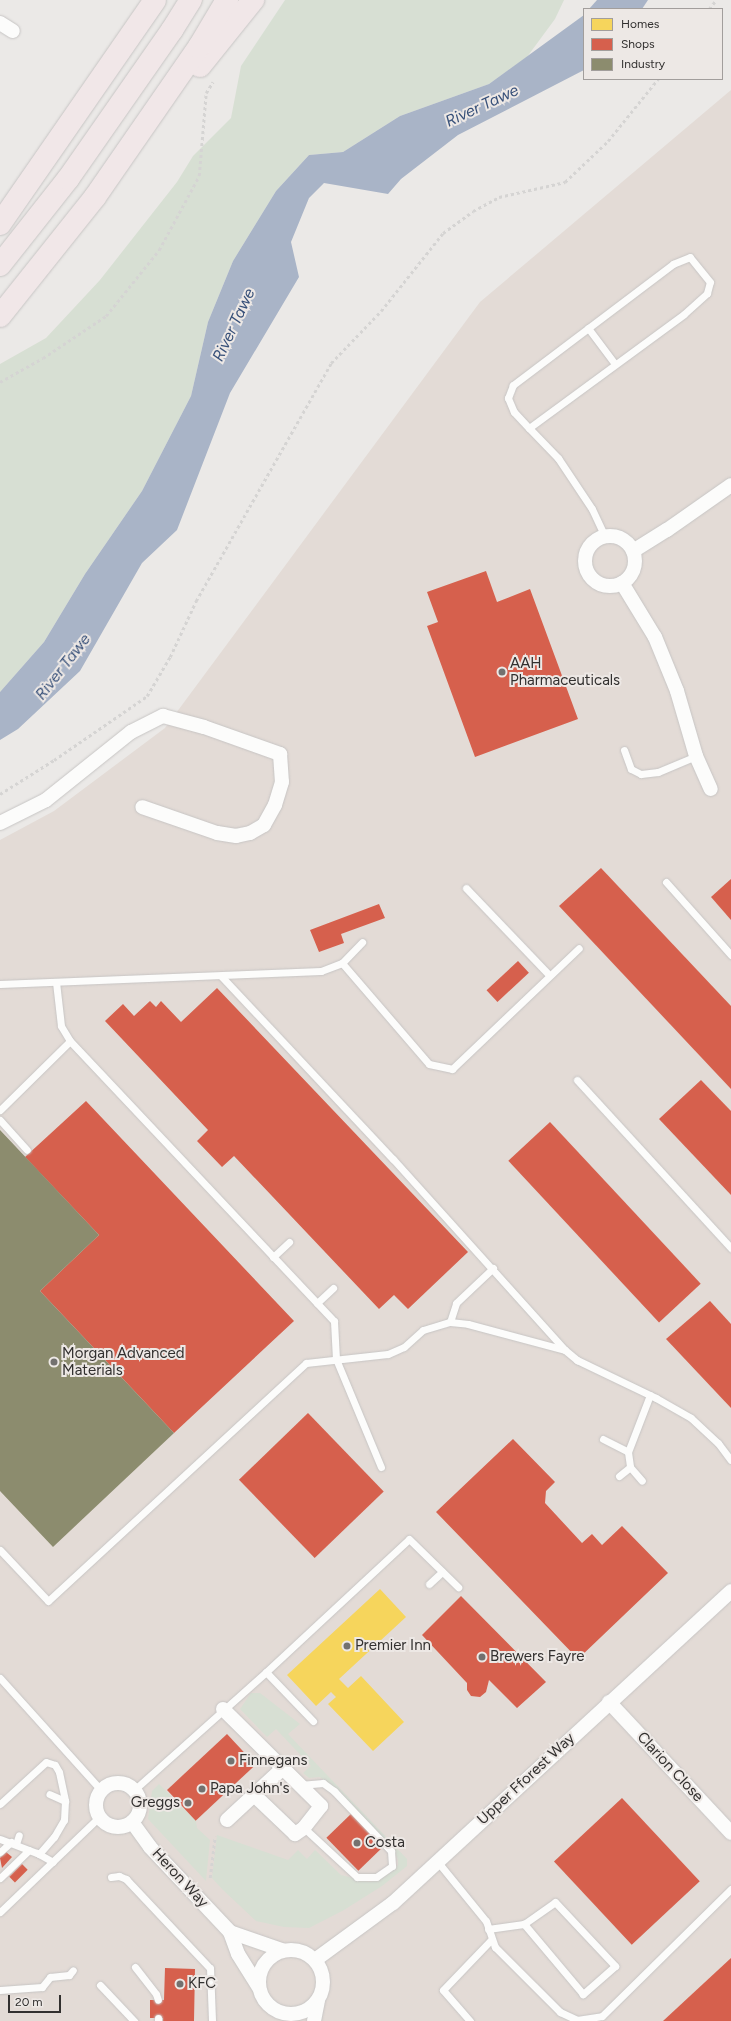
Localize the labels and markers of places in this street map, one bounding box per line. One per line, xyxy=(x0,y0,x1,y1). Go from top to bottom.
place label: AAH Pharmaceuticals xyxy=(510,654,620,689)
marker: AAH Pharmaceuticals xyxy=(497,667,507,677)
place label: Morgan Advanced Materials xyxy=(62,1344,185,1379)
marker: Morgan Advanced Materials xyxy=(49,1357,59,1367)
place label: Premier Inn xyxy=(355,1637,431,1655)
marker: Premier Inn xyxy=(342,1641,352,1651)
place label: Brewers Fayre xyxy=(490,1648,585,1666)
marker: Brewers Fayre xyxy=(477,1652,487,1662)
place label: Finnegans xyxy=(239,1752,307,1770)
marker: Finnegans xyxy=(226,1756,236,1766)
place label: Papa John's xyxy=(210,1780,290,1798)
marker: Papa John's xyxy=(197,1784,207,1794)
place label: Greggs xyxy=(131,1794,180,1812)
marker: Greggs xyxy=(183,1798,193,1808)
place label: Costa xyxy=(365,1834,405,1852)
marker: Costa xyxy=(352,1838,362,1848)
place label: KFC xyxy=(188,1975,216,1993)
marker: KFC xyxy=(175,1979,185,1989)

